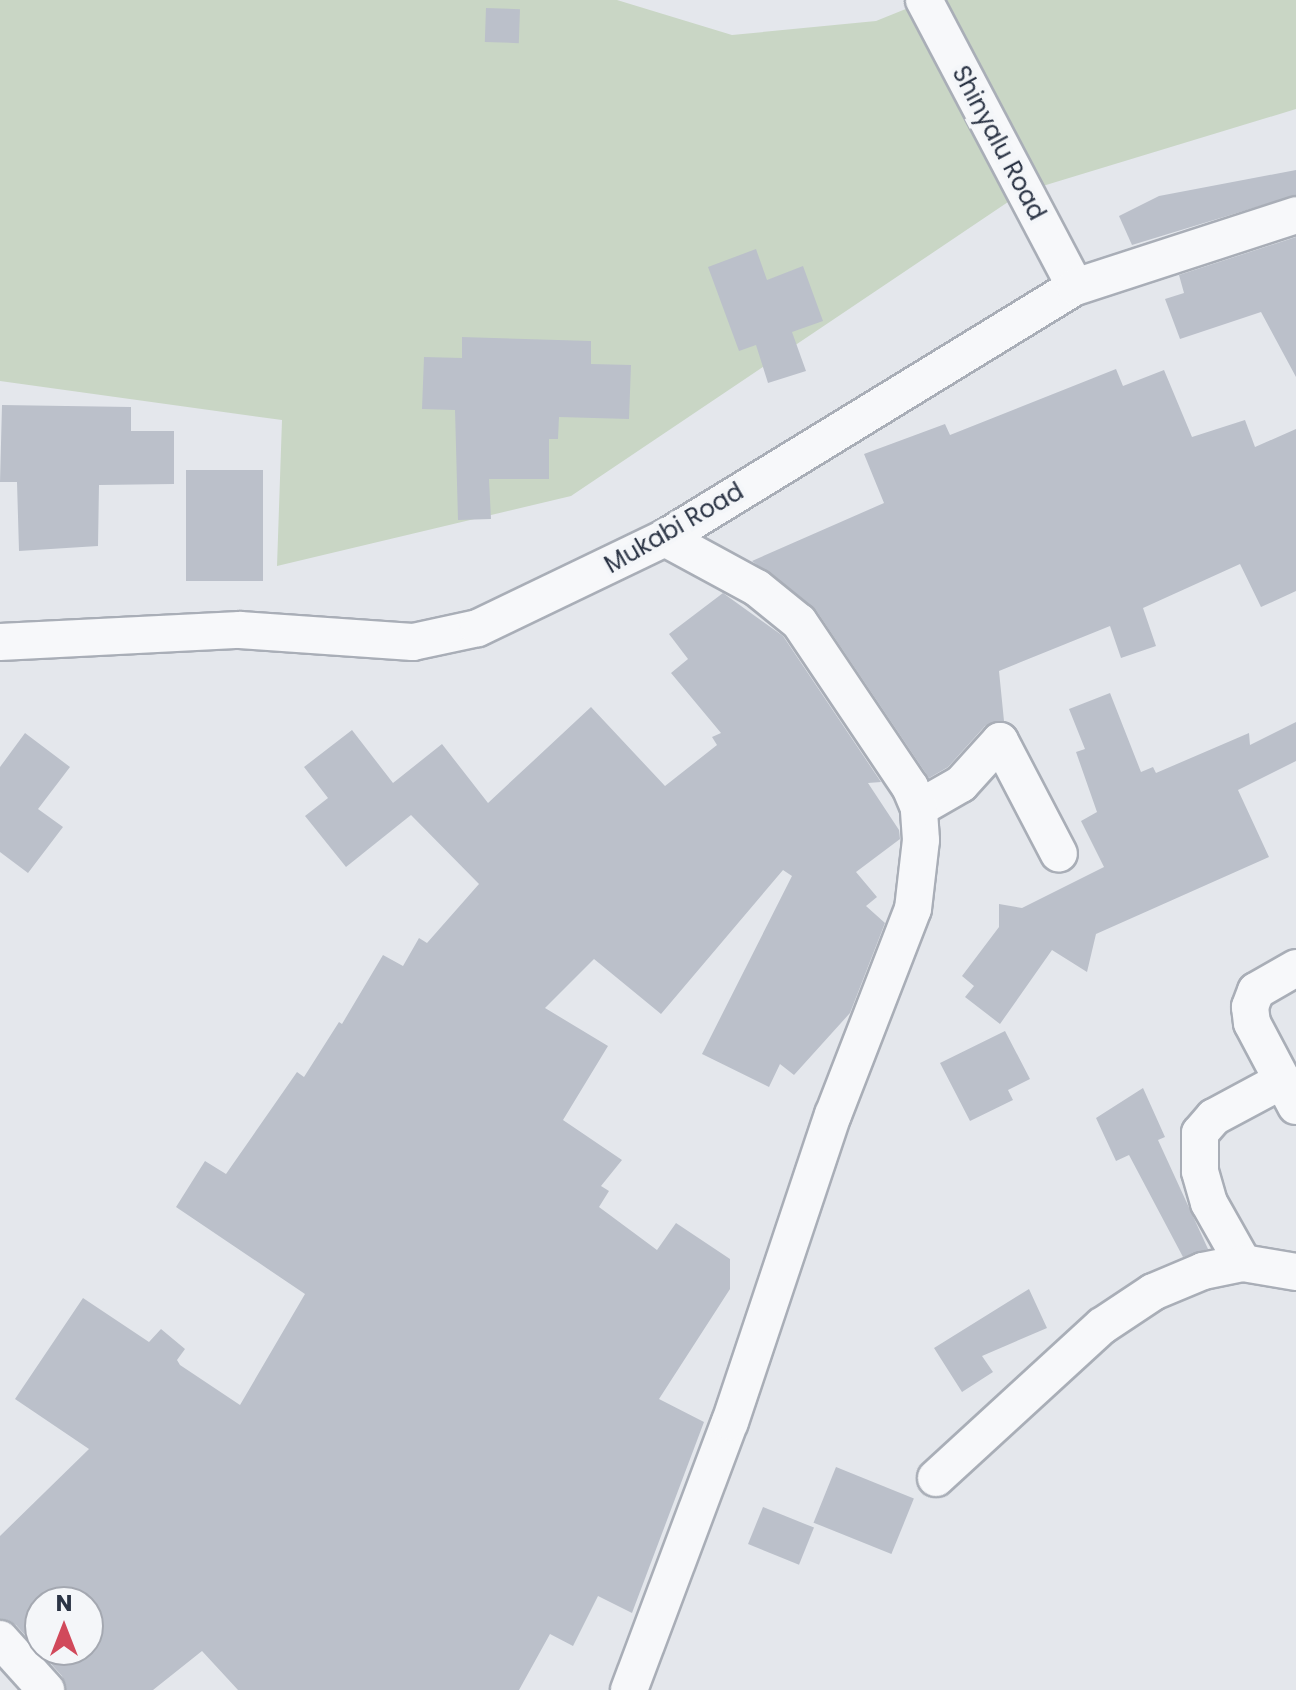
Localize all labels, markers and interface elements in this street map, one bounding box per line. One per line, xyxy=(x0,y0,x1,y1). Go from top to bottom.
street label: Shinyalu Road xyxy=(946,61,1052,225)
street label: Mukabi Road xyxy=(599,477,749,579)
north arrow xyxy=(24,1586,104,1666)
text: N xyxy=(56,1588,72,1619)

